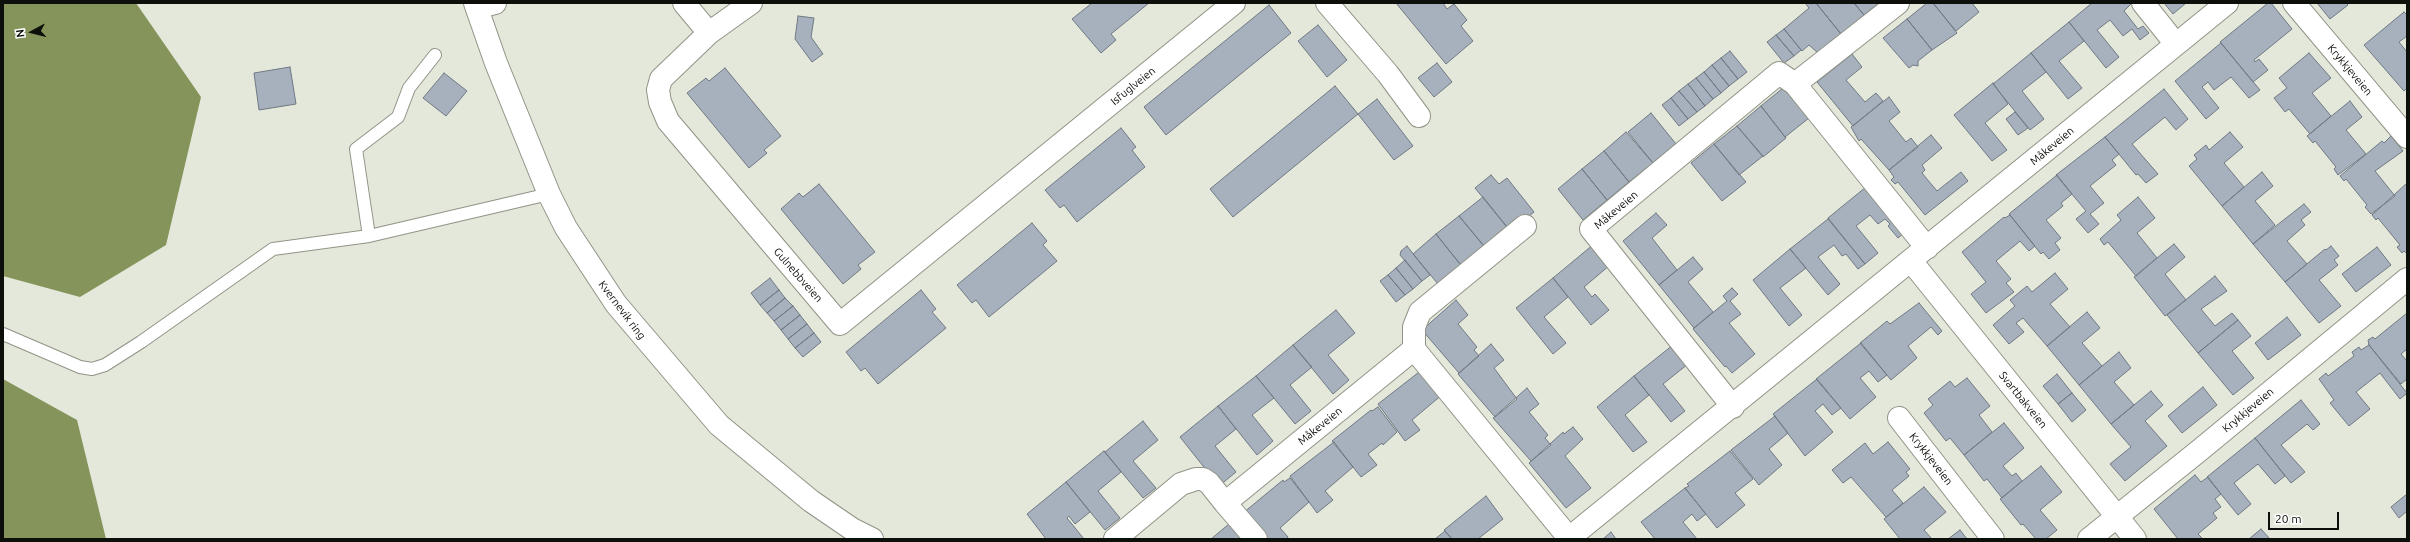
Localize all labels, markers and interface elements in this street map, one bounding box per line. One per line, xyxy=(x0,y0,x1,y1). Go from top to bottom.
north arrow xyxy=(12,12,52,52)
text: N xyxy=(14,29,27,38)
street label: Krykkjeveien xyxy=(2325,42,2375,98)
street label: Isfuglveien xyxy=(1108,64,1158,108)
street label: Måkeveien xyxy=(2027,124,2077,168)
street label: Måkeveien xyxy=(1591,188,1641,232)
street label: Gulnebbveien xyxy=(771,245,825,305)
street label: Kvernevik ring xyxy=(596,278,648,342)
street label: Svartbakveien xyxy=(1996,369,2050,431)
street label: Krykkjeveien xyxy=(2220,385,2276,435)
street label: Måkeveien xyxy=(1295,404,1345,448)
street label: Krykkjeveien xyxy=(1906,430,1956,488)
scale bar xyxy=(2270,504,2341,530)
text: 20 m xyxy=(2275,512,2302,525)

